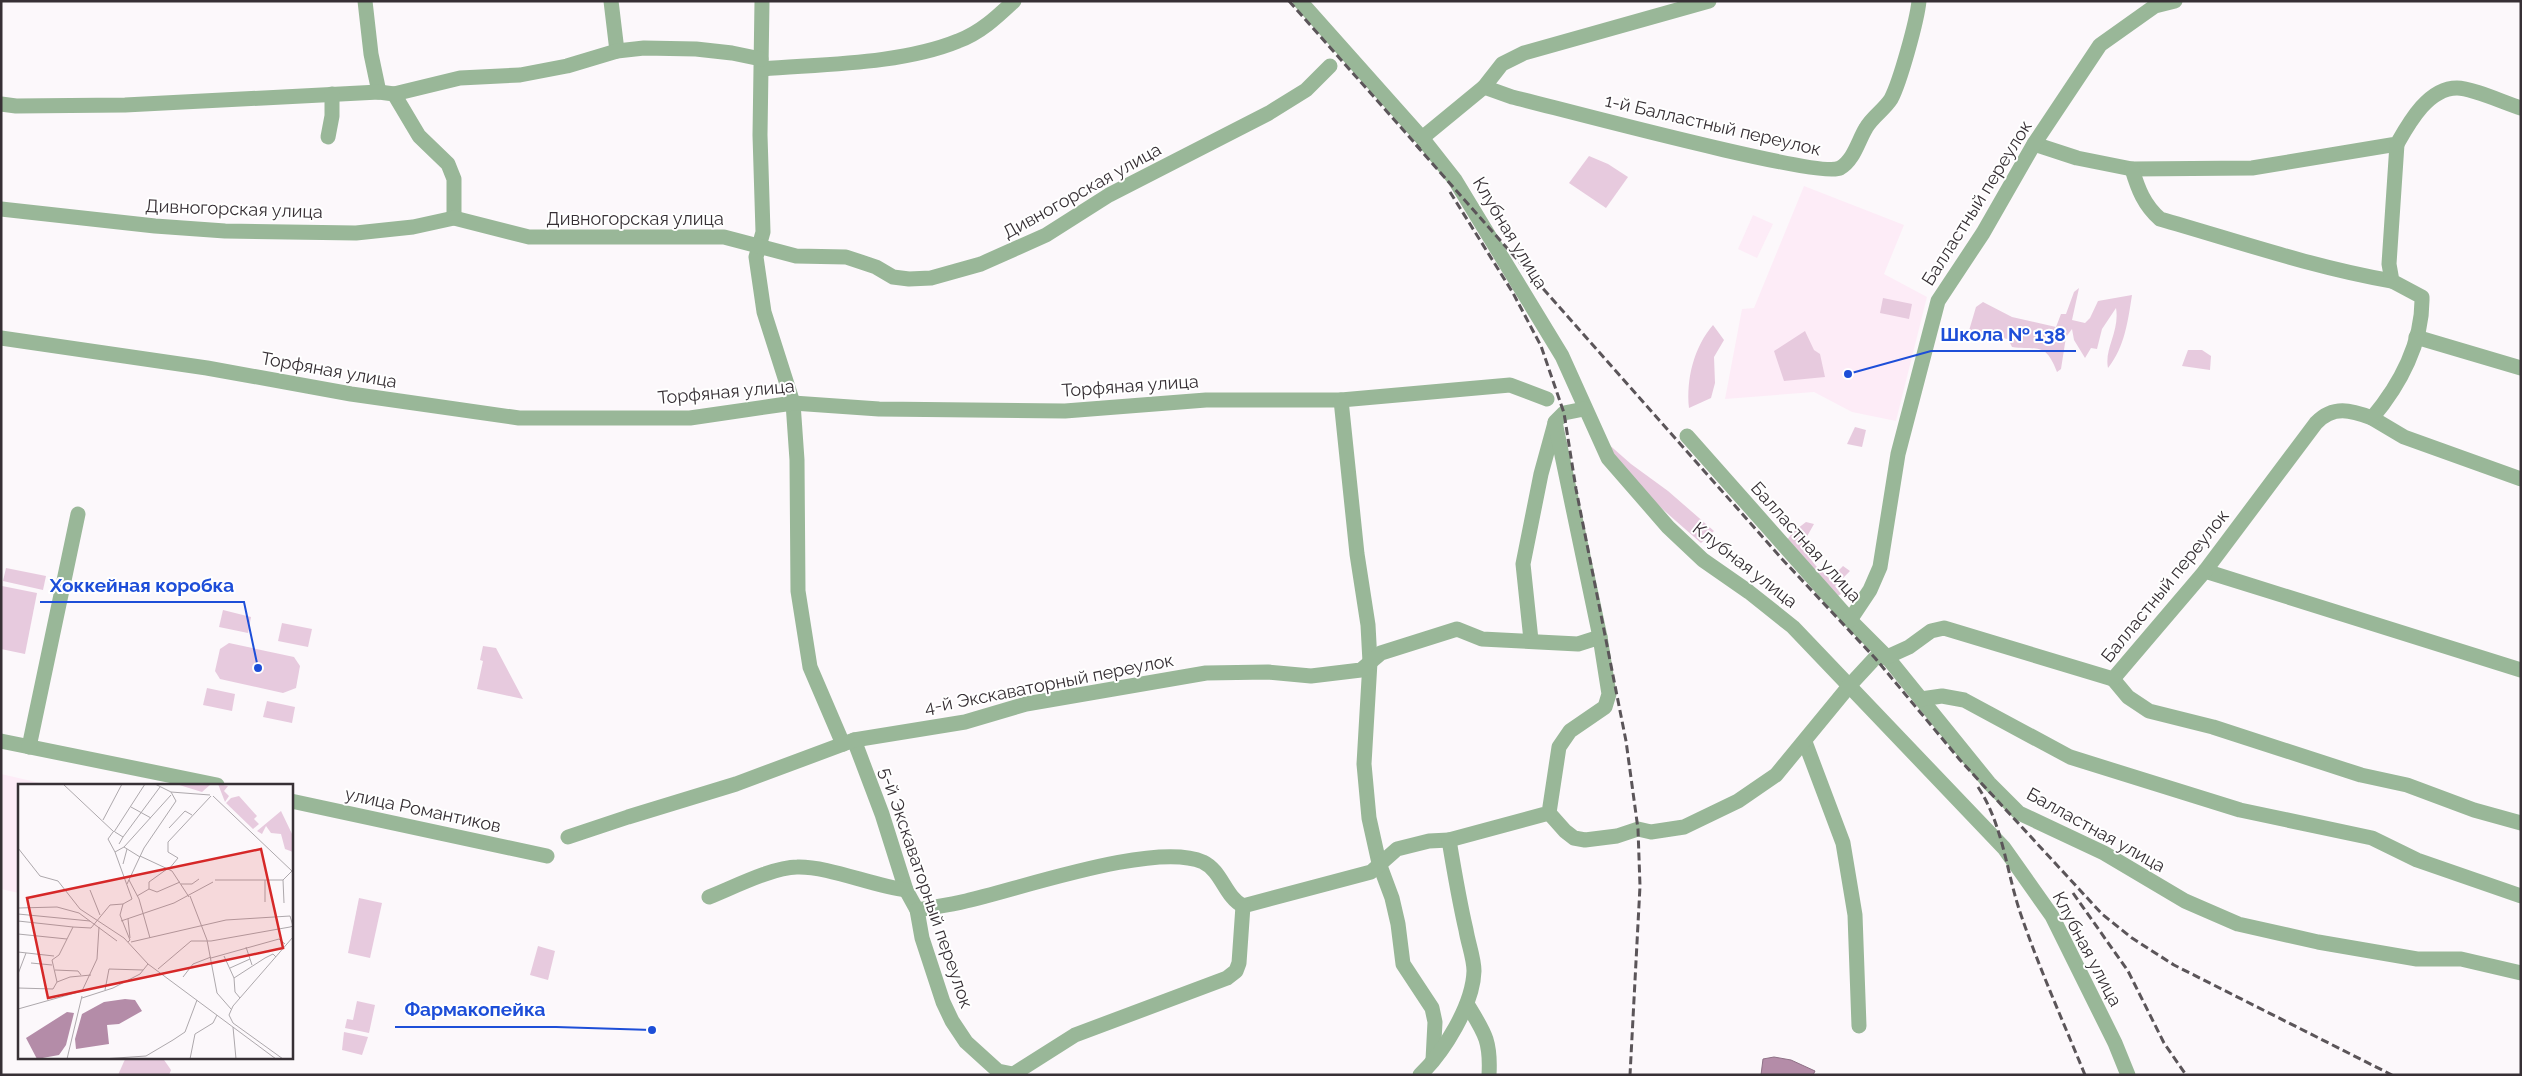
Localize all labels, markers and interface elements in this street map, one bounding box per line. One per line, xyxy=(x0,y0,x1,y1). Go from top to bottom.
street label: 1-й Балластный переулок xyxy=(1603,89,1823,160)
street label: Балластный переулок xyxy=(1917,116,2036,289)
street label: Дивногорская улица xyxy=(999,138,1164,243)
street label: Клубная улица xyxy=(1469,173,1552,293)
street label: Дивногорская улица xyxy=(145,195,323,222)
street label: Дивногорская улица xyxy=(546,208,724,229)
callout: Школа № 138 xyxy=(1931,317,2076,351)
text: Школа № 138 xyxy=(1940,323,2066,345)
street label: Торфяная улица xyxy=(260,347,399,392)
street label: Торфяная улица xyxy=(1061,370,1199,401)
street label: Торфяная улица xyxy=(657,375,795,408)
street label: Балластная улица xyxy=(1747,477,1866,606)
street label: Балластный переулок xyxy=(2096,505,2233,666)
street label: Клубная улица xyxy=(1689,517,1802,612)
callout: Хоккейная коробка xyxy=(40,568,244,602)
text: Хоккейная коробка xyxy=(49,574,234,596)
street label: 4-й Экскаваторный переулок xyxy=(923,649,1175,718)
street label: 5-й Экскаваторный переулок xyxy=(875,765,978,1011)
street label: улица Романтиков xyxy=(343,783,503,836)
street label: Балластная улица xyxy=(2023,783,2169,876)
inset map xyxy=(18,784,292,1058)
street label: Клубная улица xyxy=(2048,888,2127,1010)
callout: Фармакопейка xyxy=(395,993,556,1027)
text: Фармакопейка xyxy=(404,998,546,1020)

